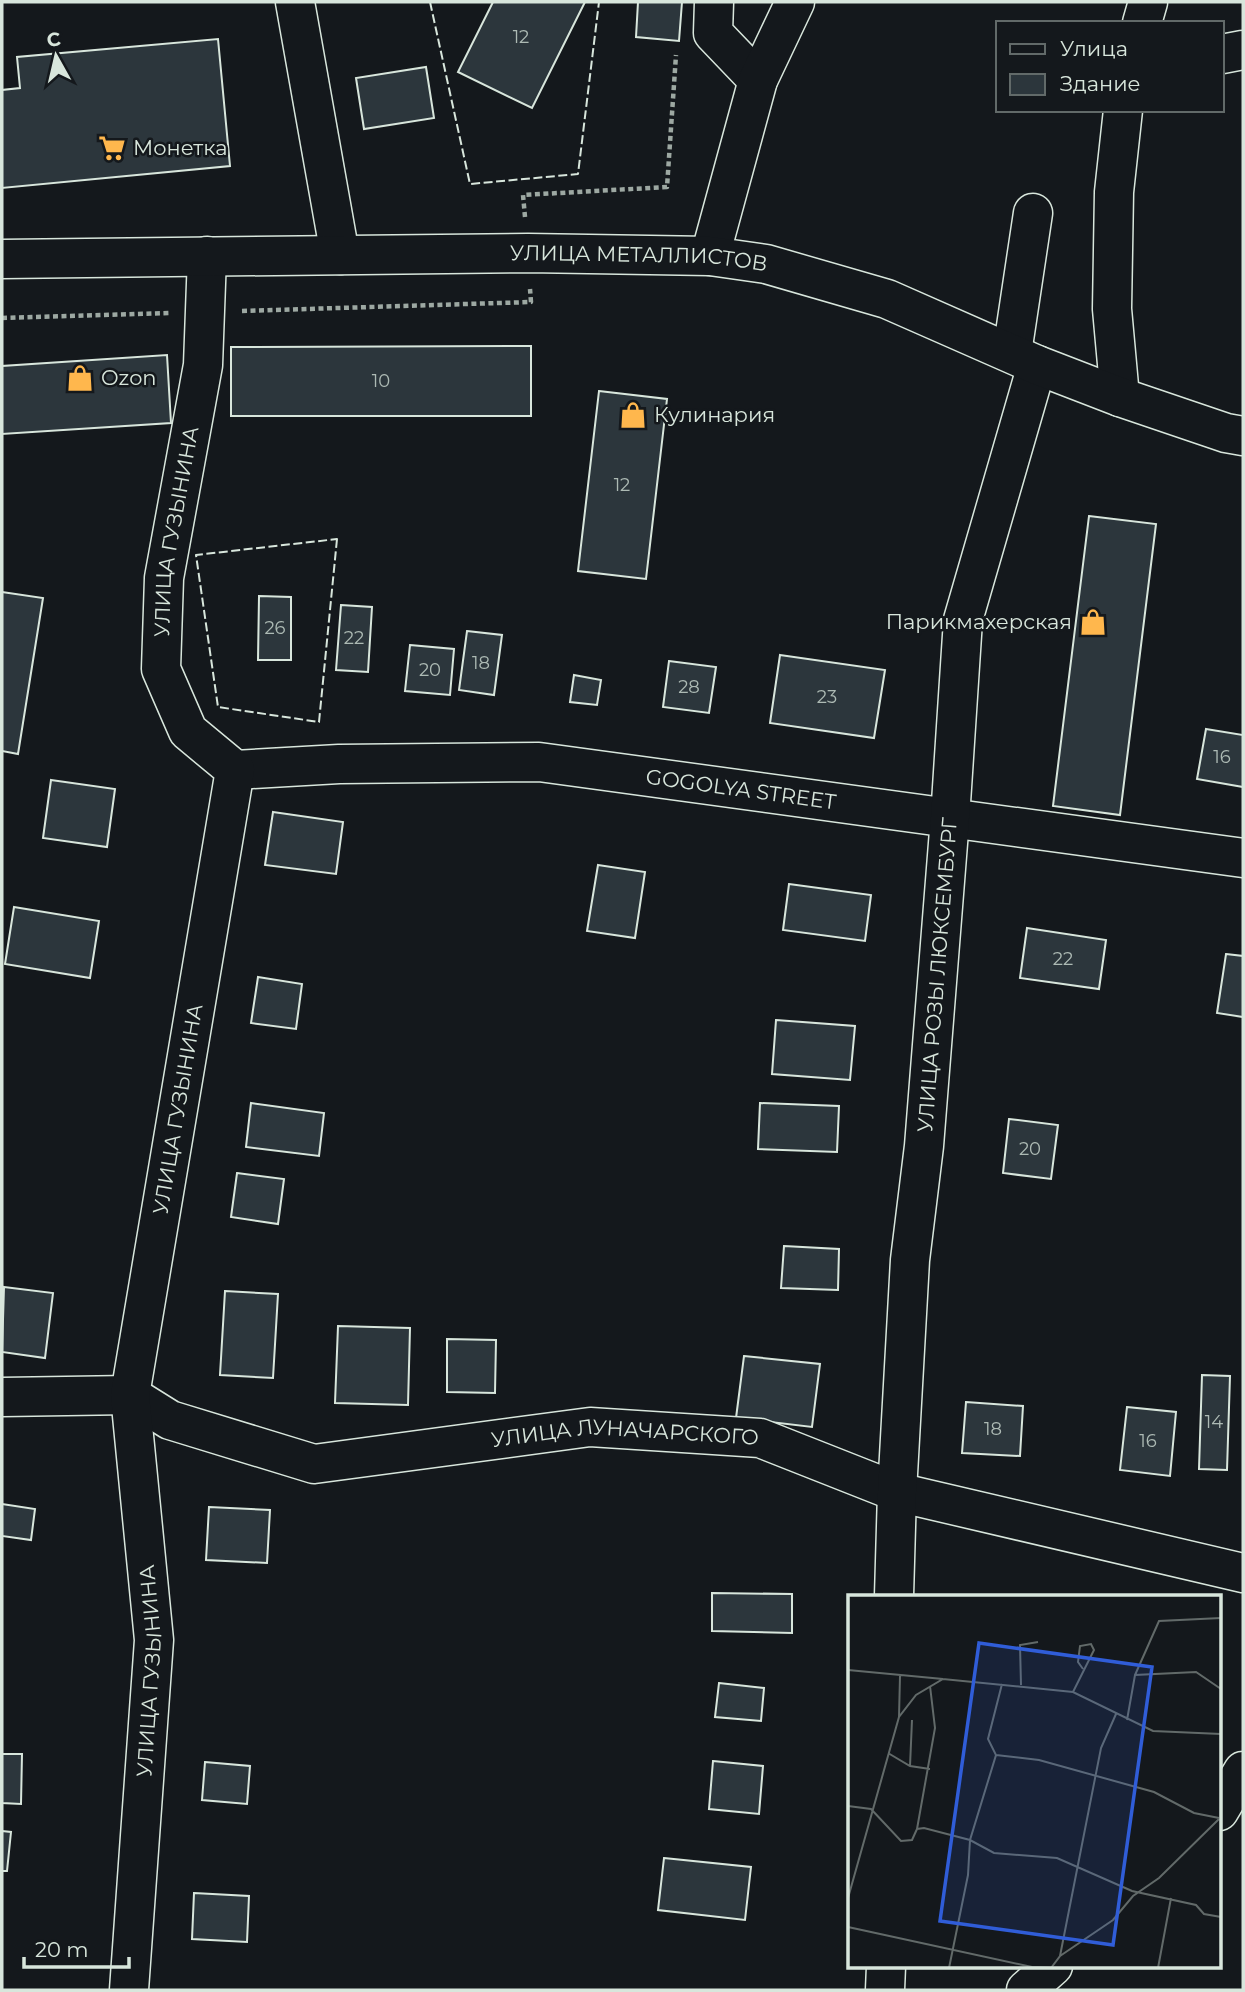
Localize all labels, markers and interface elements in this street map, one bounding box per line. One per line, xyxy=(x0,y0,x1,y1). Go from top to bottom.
north arrow xyxy=(21,21,91,91)
legend xyxy=(996,21,1224,112)
house number: 12 xyxy=(513,26,529,48)
text: С xyxy=(45,27,62,52)
text: Улица xyxy=(1060,36,1128,61)
text: Здание xyxy=(1060,71,1141,96)
supermarket icon: Монетка xyxy=(97,133,127,163)
place label: Монетка xyxy=(133,135,227,160)
street label: УЛИЦА МЕТАЛЛИСТОВ xyxy=(510,240,769,276)
shop icon: Ozon xyxy=(65,363,95,393)
place label: Ozon xyxy=(101,365,157,390)
house number: 10 xyxy=(372,370,390,392)
shop icon: Кулинария xyxy=(618,400,648,430)
place label: Кулинария xyxy=(654,402,775,427)
street label: УЛИЦА ГУЗЫНИНА xyxy=(149,424,204,637)
house number: 12 xyxy=(614,474,630,496)
shop icon: Парикмахерская xyxy=(1078,607,1108,637)
place label: Парикмахерская xyxy=(886,609,1072,634)
house number: 26 xyxy=(264,617,286,639)
house number: 22 xyxy=(344,627,364,649)
house number: 18 xyxy=(472,652,490,674)
house number: 20 xyxy=(419,659,441,681)
house number: 28 xyxy=(678,676,700,698)
house number: 23 xyxy=(817,686,837,708)
house number: 16 xyxy=(1213,746,1231,768)
street label: GOGOLYA STREET xyxy=(644,764,838,814)
street label: УЛИЦА РОЗЫ ЛЮКСЕМБУРГ xyxy=(912,816,962,1133)
house number: 22 xyxy=(1053,948,1073,970)
street label: УЛИЦА ГУЗЫНИНА xyxy=(148,1002,208,1216)
house number: 20 xyxy=(1019,1138,1041,1160)
house number: 14 xyxy=(1205,1411,1223,1433)
street label: УЛИЦА ЛУНАЧАРСКОГО xyxy=(489,1414,760,1452)
house number: 18 xyxy=(984,1418,1002,1440)
house number: 16 xyxy=(1139,1430,1157,1452)
street label: УЛИЦА ГУЗЫНИНА xyxy=(131,1563,167,1778)
inset map xyxy=(848,1595,1220,1968)
scale bar xyxy=(24,1926,130,1970)
text: 20 m xyxy=(35,1937,89,1962)

